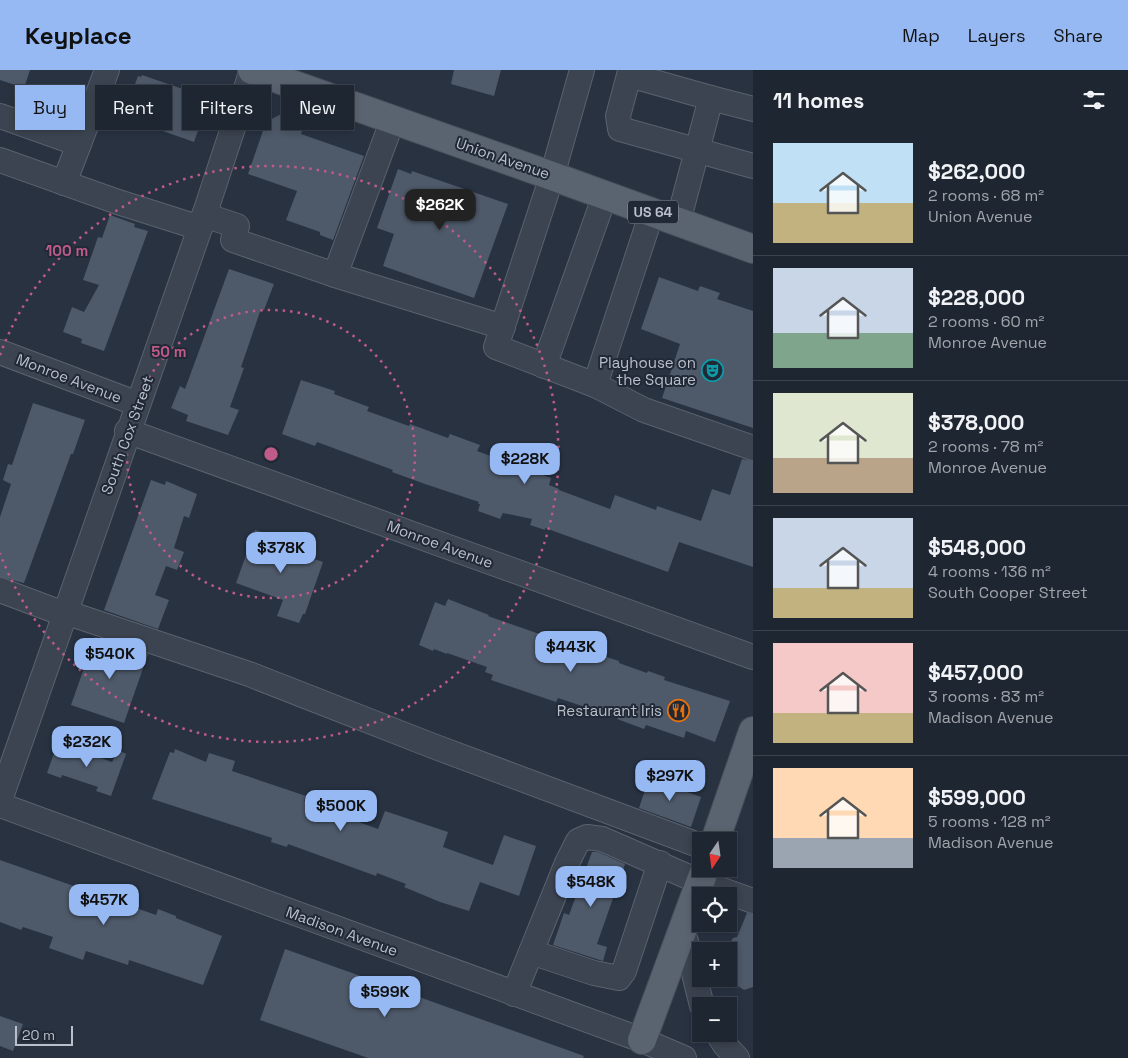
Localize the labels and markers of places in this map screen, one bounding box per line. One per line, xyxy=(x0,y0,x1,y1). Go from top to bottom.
pin: $262K xyxy=(405,189,475,231)
place label: Playhouse on the Square xyxy=(599,353,696,389)
theatre icon: Playhouse on the Square xyxy=(700,359,724,383)
pin: $228K xyxy=(490,442,560,485)
centre of rings xyxy=(262,445,280,463)
pin: $378K xyxy=(246,532,316,574)
pin: $443K xyxy=(536,630,606,673)
pin: $540K xyxy=(75,638,145,680)
restaurant icon: Restaurant Iris xyxy=(666,698,690,722)
place label: Restaurant Iris xyxy=(557,701,662,720)
pin: $232K xyxy=(52,726,122,768)
pin: $297K xyxy=(635,760,705,802)
pin: $500K xyxy=(306,790,376,832)
pin: $548K xyxy=(556,866,626,908)
pin: $457K xyxy=(69,884,139,926)
pin: $599K xyxy=(350,976,420,1018)

